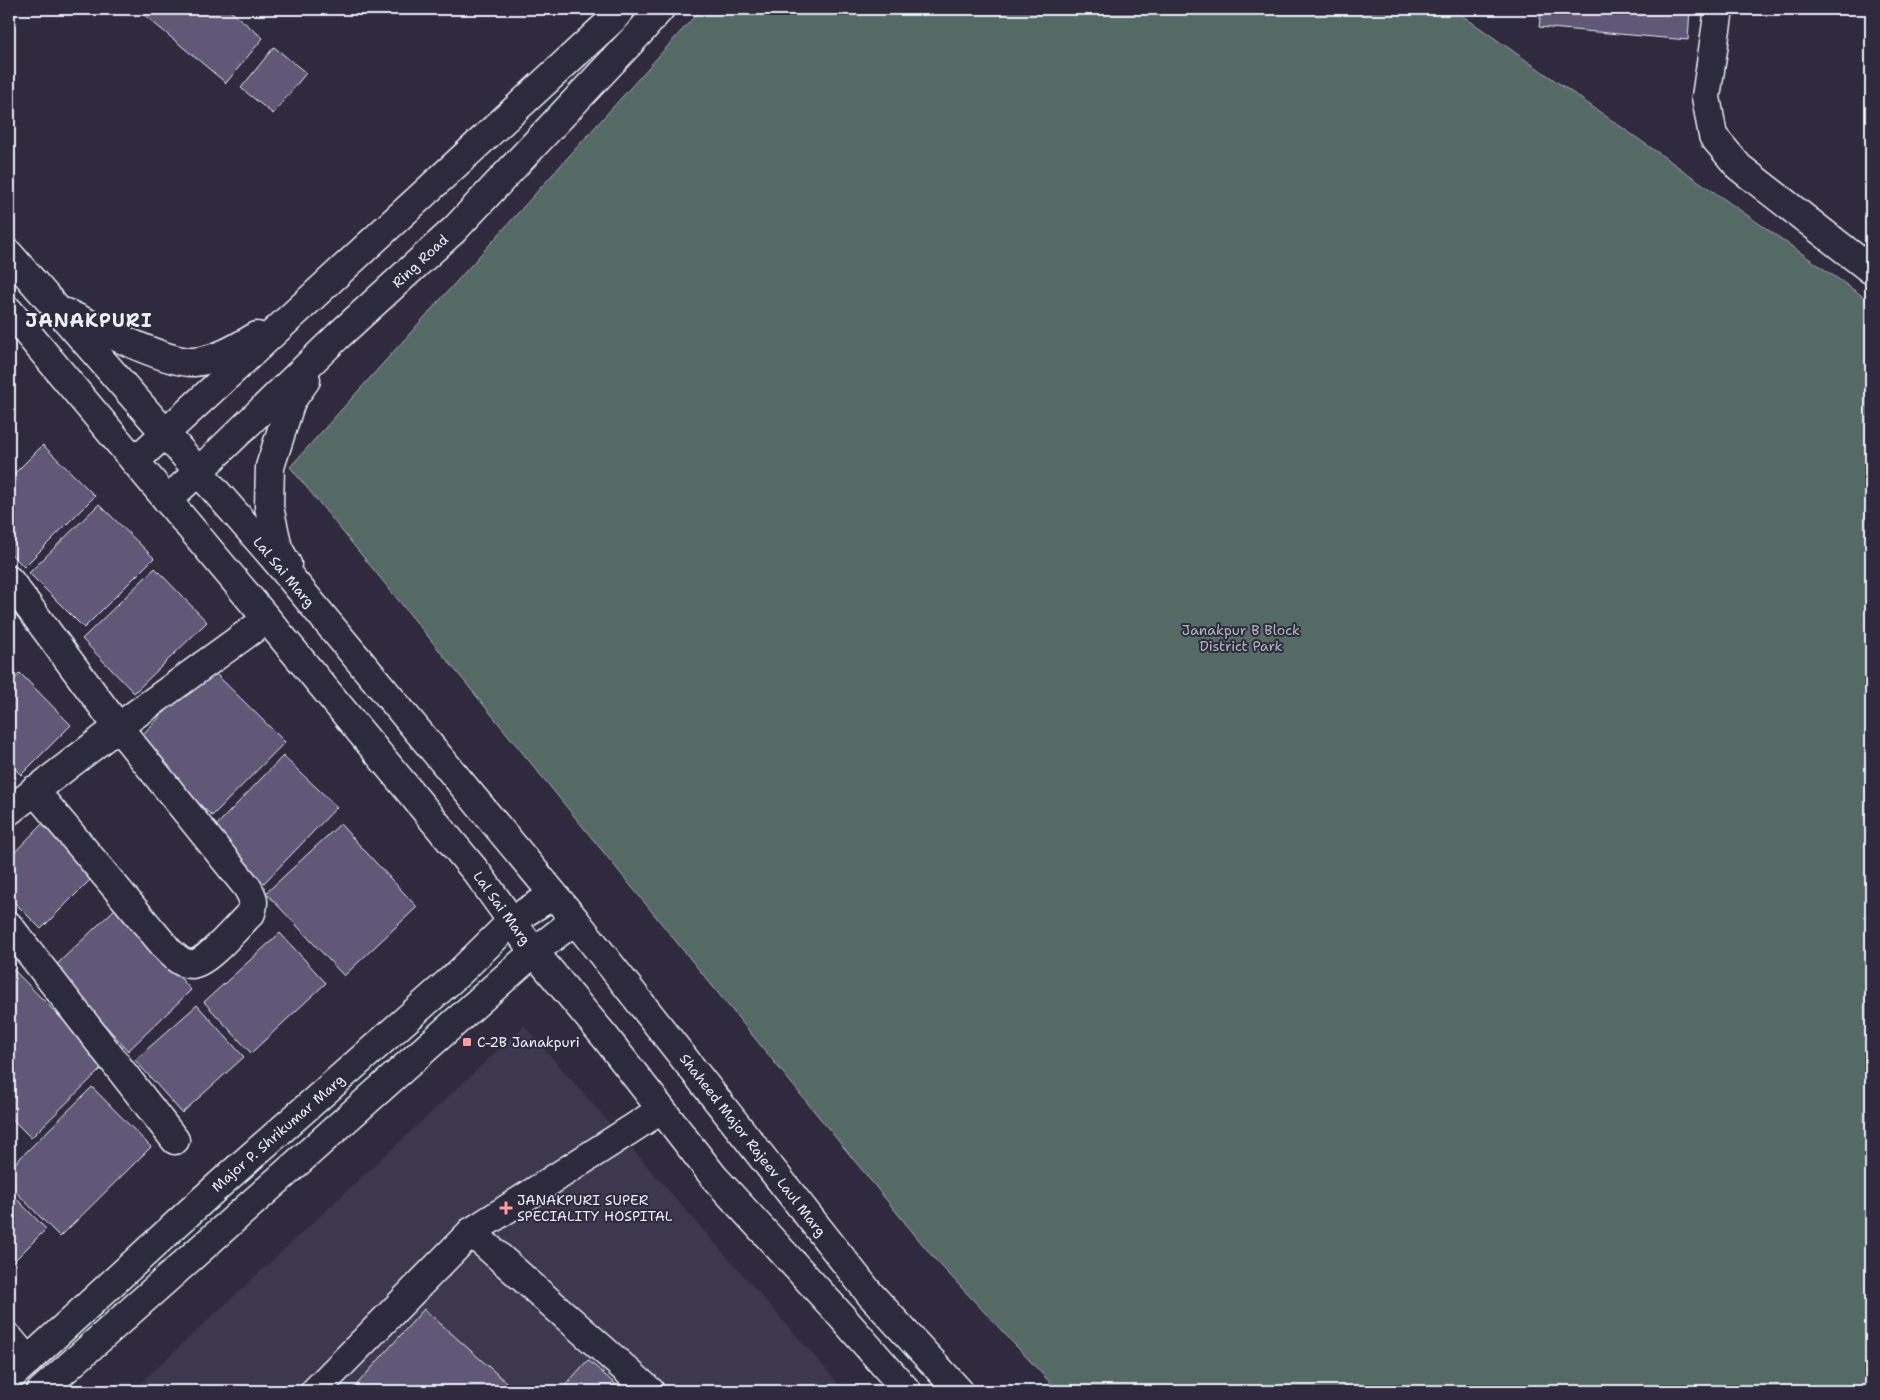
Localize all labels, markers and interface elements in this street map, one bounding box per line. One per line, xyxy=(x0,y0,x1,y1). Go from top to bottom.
street label: Ring Road xyxy=(388,230,452,292)
district label: JANAKPURI xyxy=(25,308,153,333)
street label: Lal Sai Marg xyxy=(249,533,319,611)
park label: Janakpur B Block District Park xyxy=(1182,621,1300,655)
street label: Lal Sai Marg xyxy=(469,868,535,948)
place label: C-2B Janakpuri xyxy=(477,1033,580,1051)
marker: C-2B Janakpuri xyxy=(461,1036,473,1048)
street label: Shaheed Major Rajeev Laul Marg xyxy=(676,1050,830,1240)
street label: Major P. Shrikumar Marg xyxy=(208,1070,348,1196)
place label: JANAKPURI SUPER SPECIALITY HOSPITAL xyxy=(517,1191,673,1225)
marker: JANAKPURI SUPER SPECIALITY HOSPITAL xyxy=(499,1201,513,1215)

